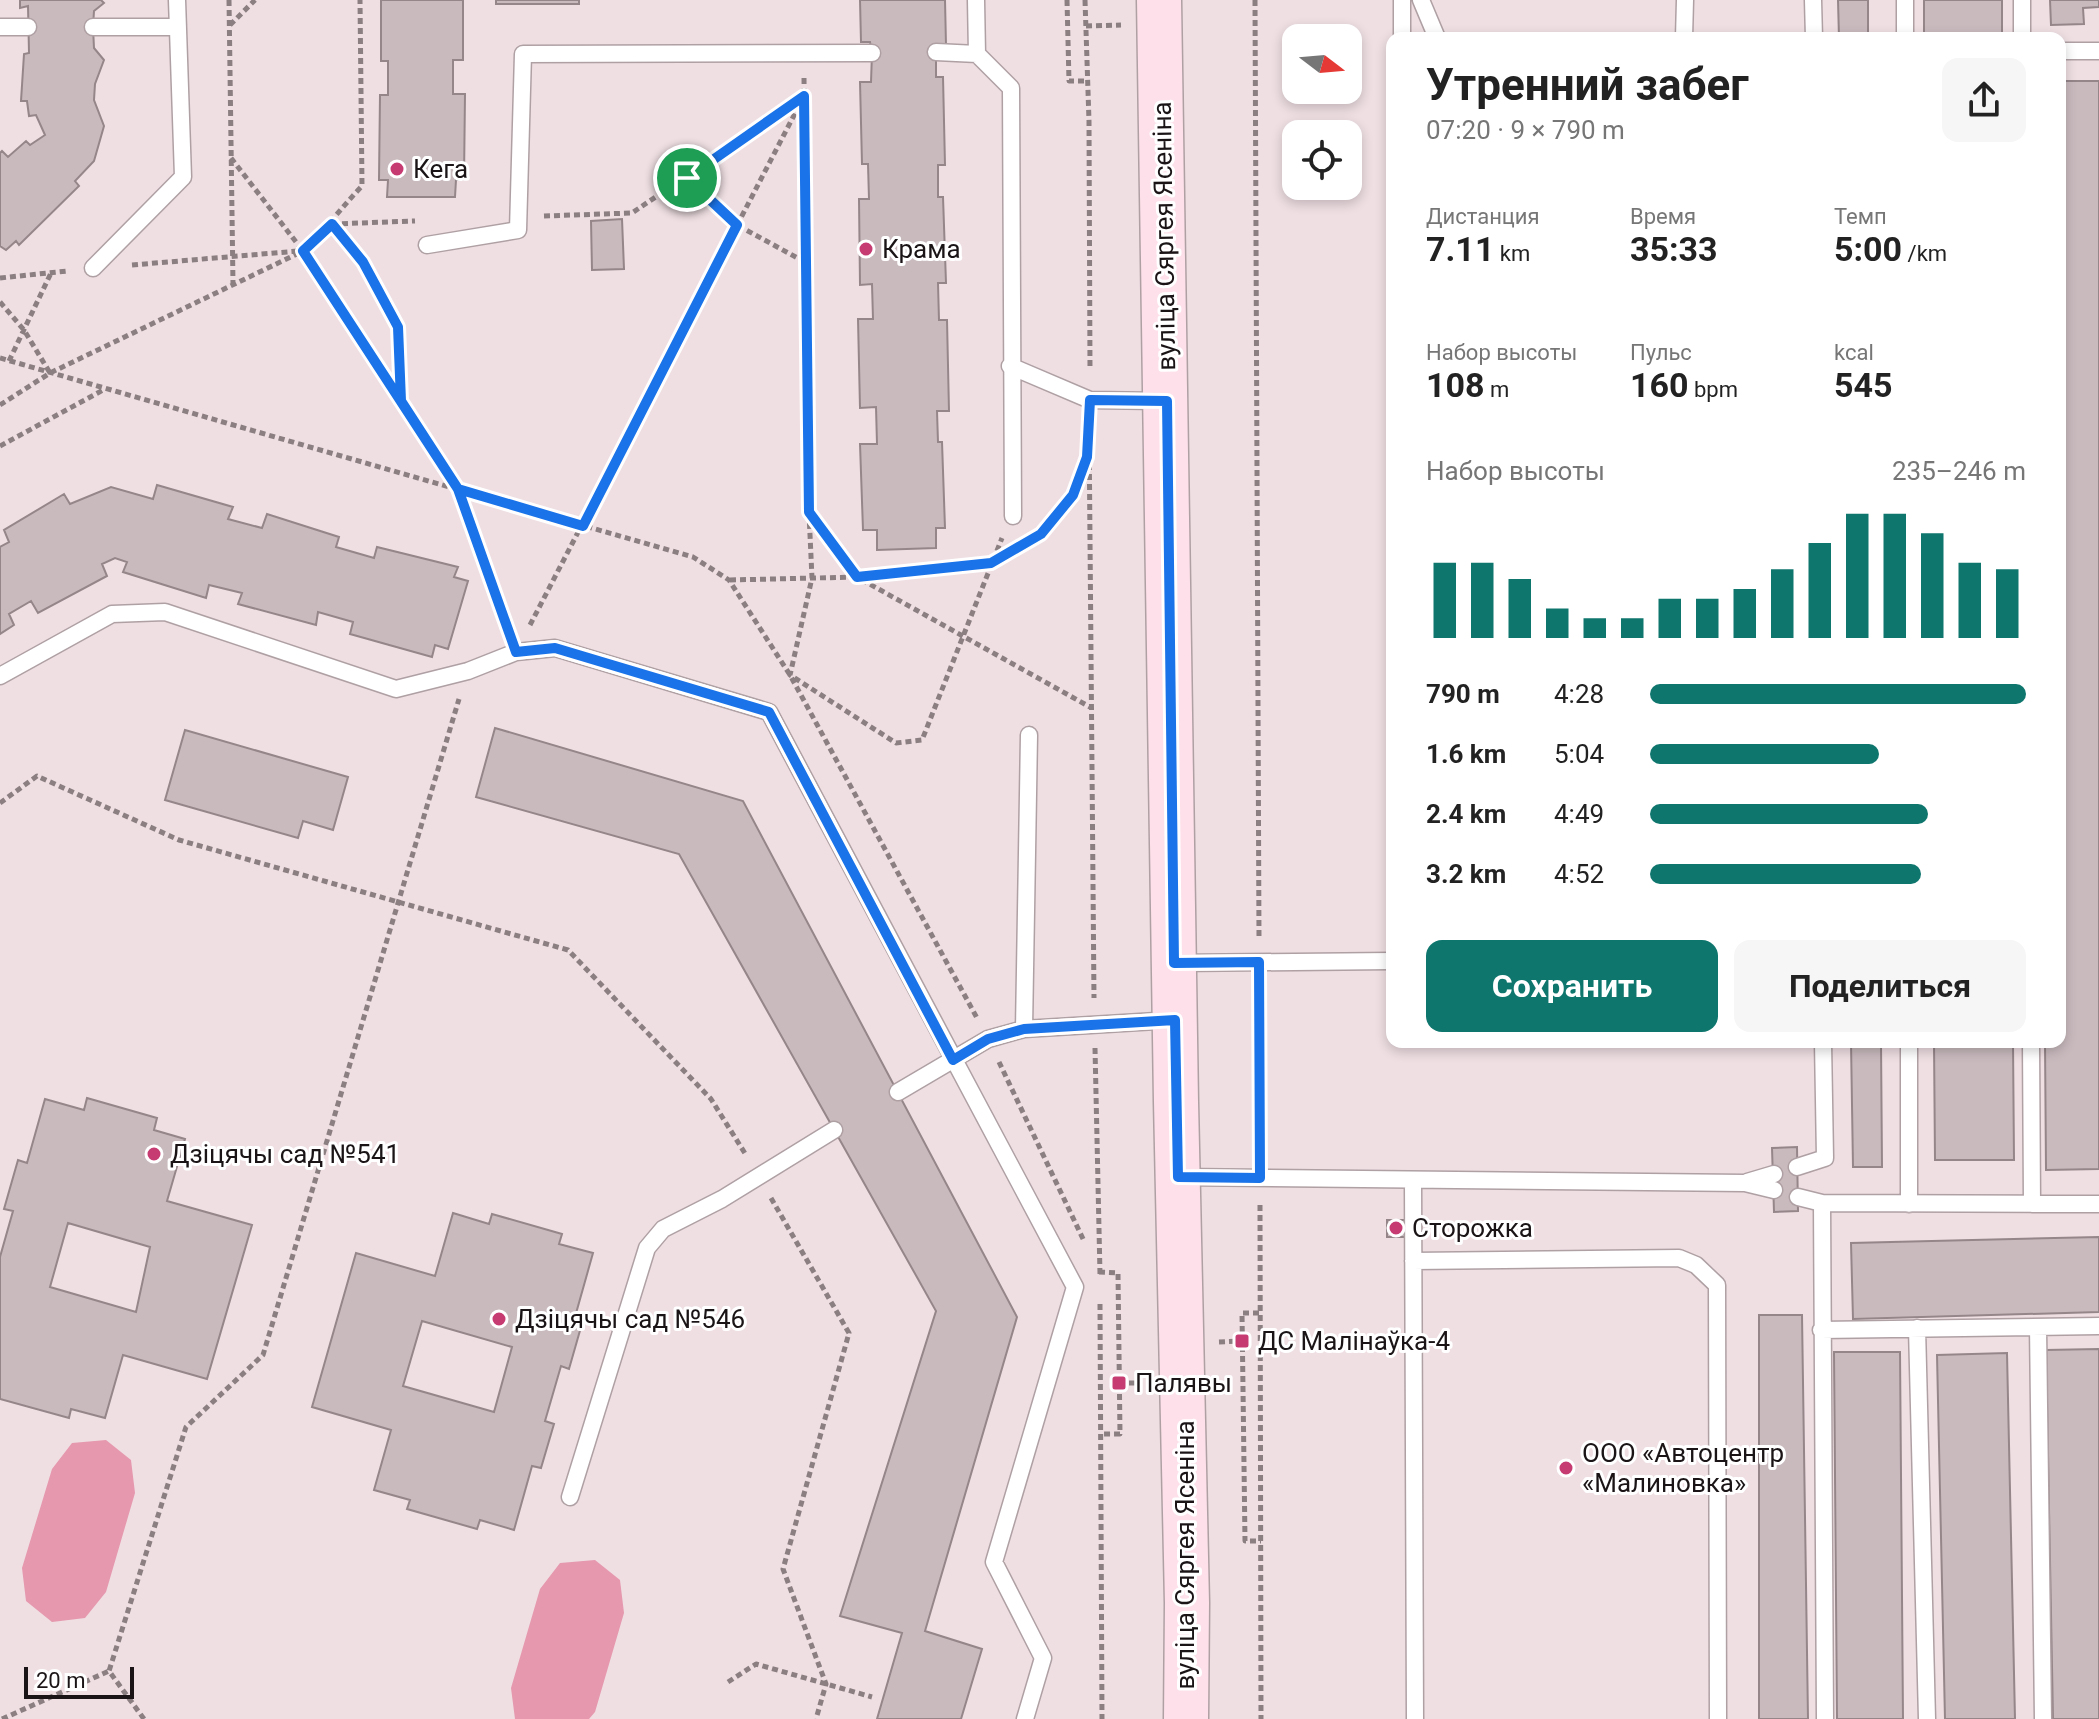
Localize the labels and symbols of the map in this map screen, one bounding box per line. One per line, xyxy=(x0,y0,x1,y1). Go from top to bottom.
north arrow xyxy=(1282,24,1362,104)
street label: вуліца Сяргея Ясеніна xyxy=(1147,101,1181,371)
pin xyxy=(653,144,721,212)
place label: Кега xyxy=(413,154,468,184)
marker: Кега xyxy=(388,160,406,178)
place label: Крама xyxy=(882,234,961,264)
marker: Крама xyxy=(857,240,875,258)
place label: Дзіцячы сад №541 xyxy=(170,1139,400,1169)
marker: Дзіцячы сад №541 xyxy=(145,1145,163,1163)
place label: Сторожка xyxy=(1412,1213,1533,1243)
marker: Сторожка xyxy=(1387,1219,1405,1237)
place label: Дзіцячы сад №546 xyxy=(515,1304,745,1334)
marker: Дзіцячы сад №546 xyxy=(490,1310,508,1328)
place label: ДС Малінаўка-4 xyxy=(1258,1326,1450,1356)
marker: ДС Малінаўка-4 xyxy=(1233,1332,1251,1350)
place label: Палявы xyxy=(1135,1368,1232,1398)
marker: Палявы xyxy=(1110,1374,1128,1392)
street label: вуліца Сяргея Ясеніна xyxy=(1170,1420,1200,1690)
place label: ООО «Автоцентр «Малиновка» xyxy=(1582,1438,1784,1498)
marker: ООО «Автоцентр «Малиновка» xyxy=(1557,1459,1575,1477)
scale bar xyxy=(24,1663,134,1699)

